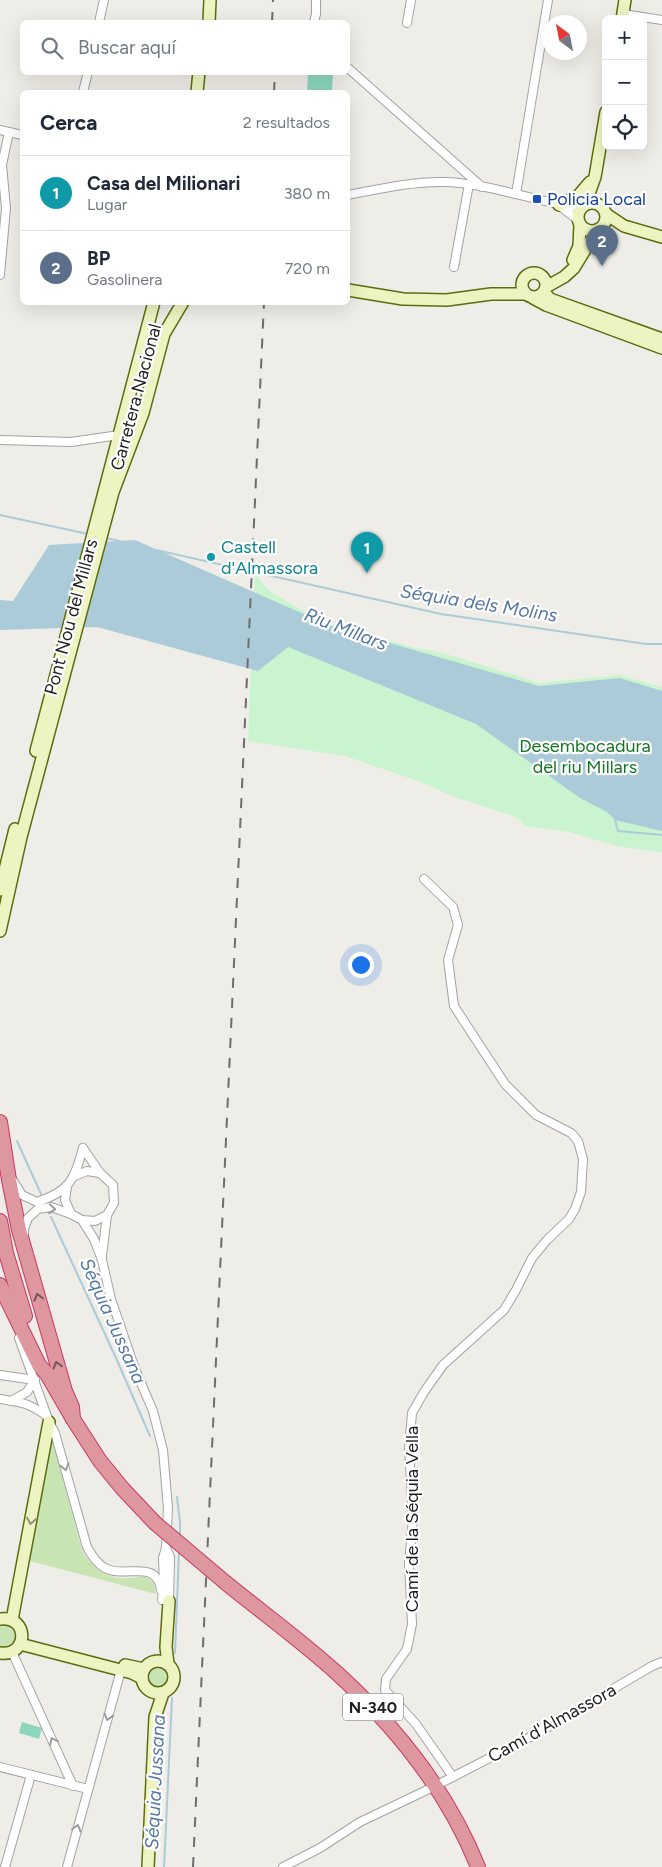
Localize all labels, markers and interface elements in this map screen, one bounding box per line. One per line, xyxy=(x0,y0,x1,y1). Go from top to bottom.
north arrow xyxy=(542,15,587,60)
map controls xyxy=(602,15,647,150)
button: + xyxy=(602,15,647,60)
search box xyxy=(20,20,350,75)
icon: search xyxy=(38,34,66,62)
text: Buscar aquí xyxy=(78,36,176,59)
button: − xyxy=(602,60,647,105)
button: locate xyxy=(602,105,647,150)
text: Cerca xyxy=(40,110,97,135)
text: 2 resultados xyxy=(243,113,330,132)
text: Casa del Milionari xyxy=(87,172,240,195)
text: 1 xyxy=(53,184,59,203)
text: 380 m xyxy=(284,184,330,203)
place label: Policia Local xyxy=(547,188,646,210)
marker: Policia Local xyxy=(531,193,543,205)
text: Lugar xyxy=(87,195,127,214)
pin: 2 xyxy=(586,225,618,266)
text: BP xyxy=(87,247,110,270)
text: 2 xyxy=(51,259,61,278)
text: 720 m xyxy=(285,259,330,278)
text: Gasolinera xyxy=(87,270,163,289)
street label: Carretera Nacional xyxy=(106,321,166,473)
pin: 1 xyxy=(351,532,383,573)
place label: Castell d'Almassora xyxy=(221,536,318,579)
street label: Pont Nou del Millars xyxy=(40,537,102,697)
marker: Castell d'Almassora xyxy=(205,551,217,563)
water label: Séquia dels Molins xyxy=(399,579,559,627)
water label: Riu Millars xyxy=(301,603,391,655)
park label: Desembocadura del riu Millars xyxy=(519,735,651,778)
your location xyxy=(348,952,374,978)
one-way arrow xyxy=(48,1203,56,1214)
water label: Séquia Jussana xyxy=(75,1255,151,1387)
one-way arrow xyxy=(34,1293,44,1301)
one-way arrow xyxy=(53,1361,63,1369)
street label: Camí de la Séquia Vella xyxy=(401,1426,423,1612)
one-way arrow xyxy=(59,1463,69,1471)
one-way arrow xyxy=(26,1517,37,1526)
street label: Camí d'Almassora xyxy=(484,1679,620,1767)
road number: N-340 xyxy=(343,1694,403,1720)
one-way arrow xyxy=(103,1713,113,1721)
water label: Séquia Jussana xyxy=(140,1714,170,1850)
one-way arrow xyxy=(48,1737,59,1746)
one-way arrow xyxy=(71,1824,82,1833)

